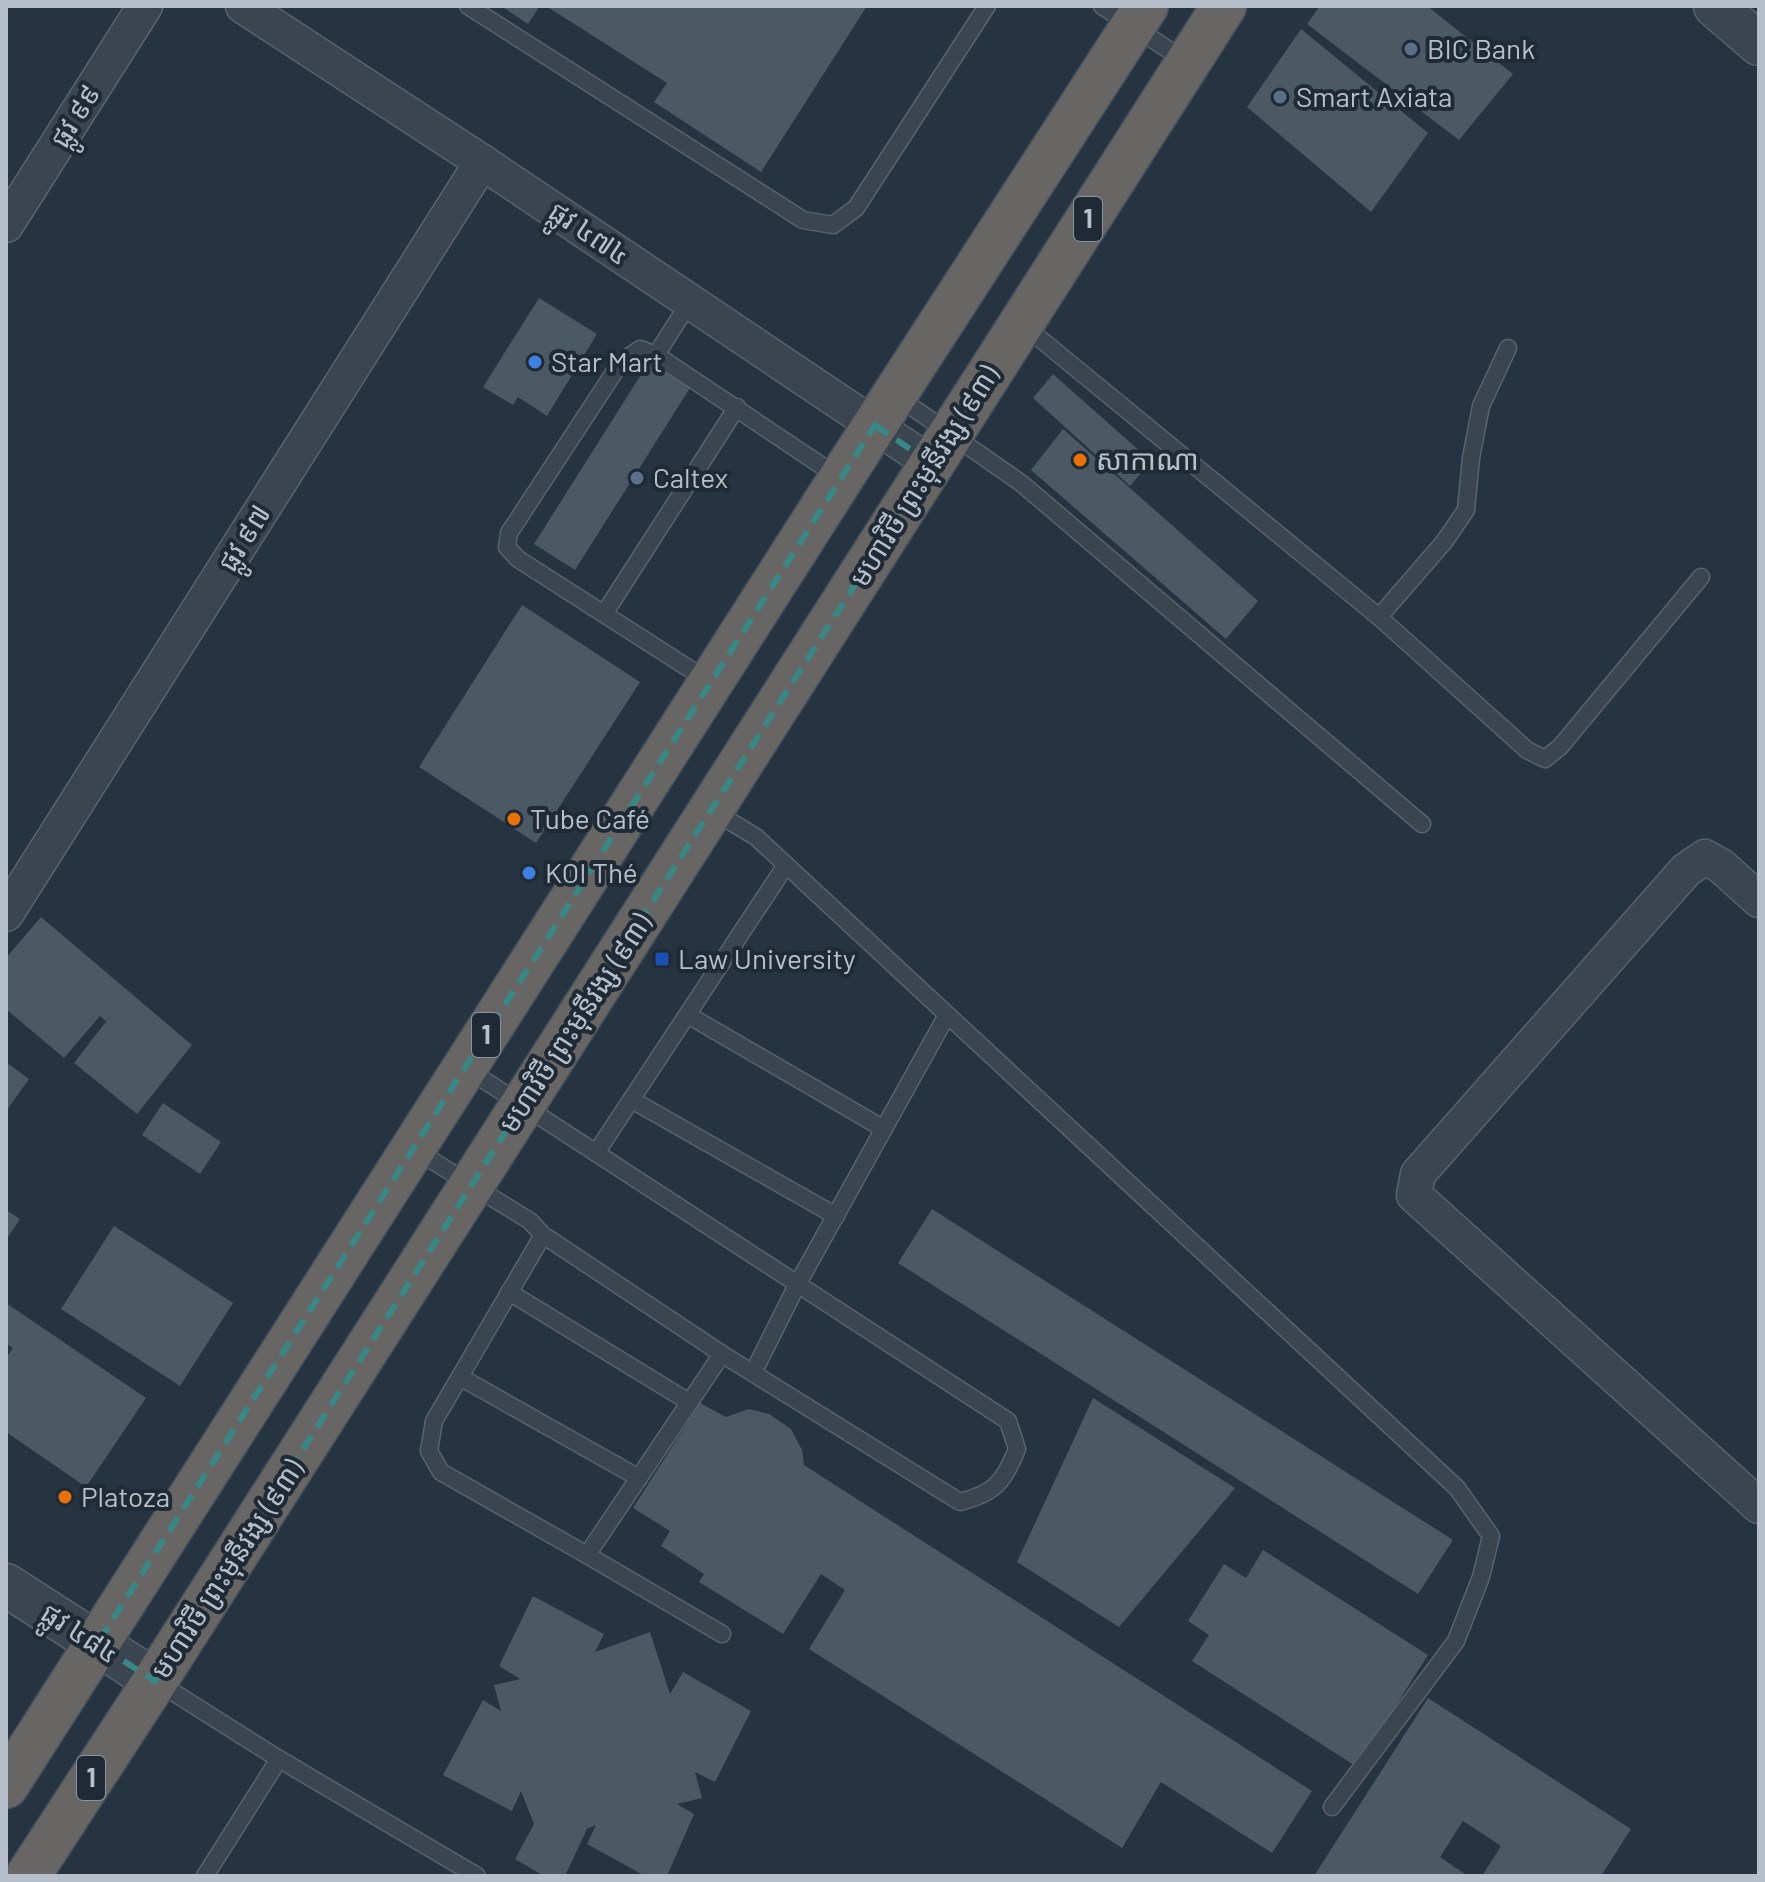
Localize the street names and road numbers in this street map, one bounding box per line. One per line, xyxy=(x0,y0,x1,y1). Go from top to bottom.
street label: ផ្លូវ ៩៩ xyxy=(42,78,114,158)
street label: ផ្លូវ ៤៧៤ xyxy=(538,193,636,279)
road number: 1 xyxy=(1074,197,1102,241)
street label: មហាវិថី ព្រះមុនីវង្ស (៩៣) xyxy=(841,358,1008,594)
street label: ផ្លូវ ៩៧ xyxy=(210,498,285,582)
street label: មហាវិថី ព្រះមុនីវង្ស (៩៣) xyxy=(491,906,660,1140)
road number: 1 xyxy=(472,1013,500,1057)
street label: មហាវិថី ព្រះមុនីវង្ស (៩៣) xyxy=(143,1452,312,1686)
street label: ផ្លូវ ៤៨៤ xyxy=(30,1595,126,1678)
road number: 1 xyxy=(77,1756,105,1800)

